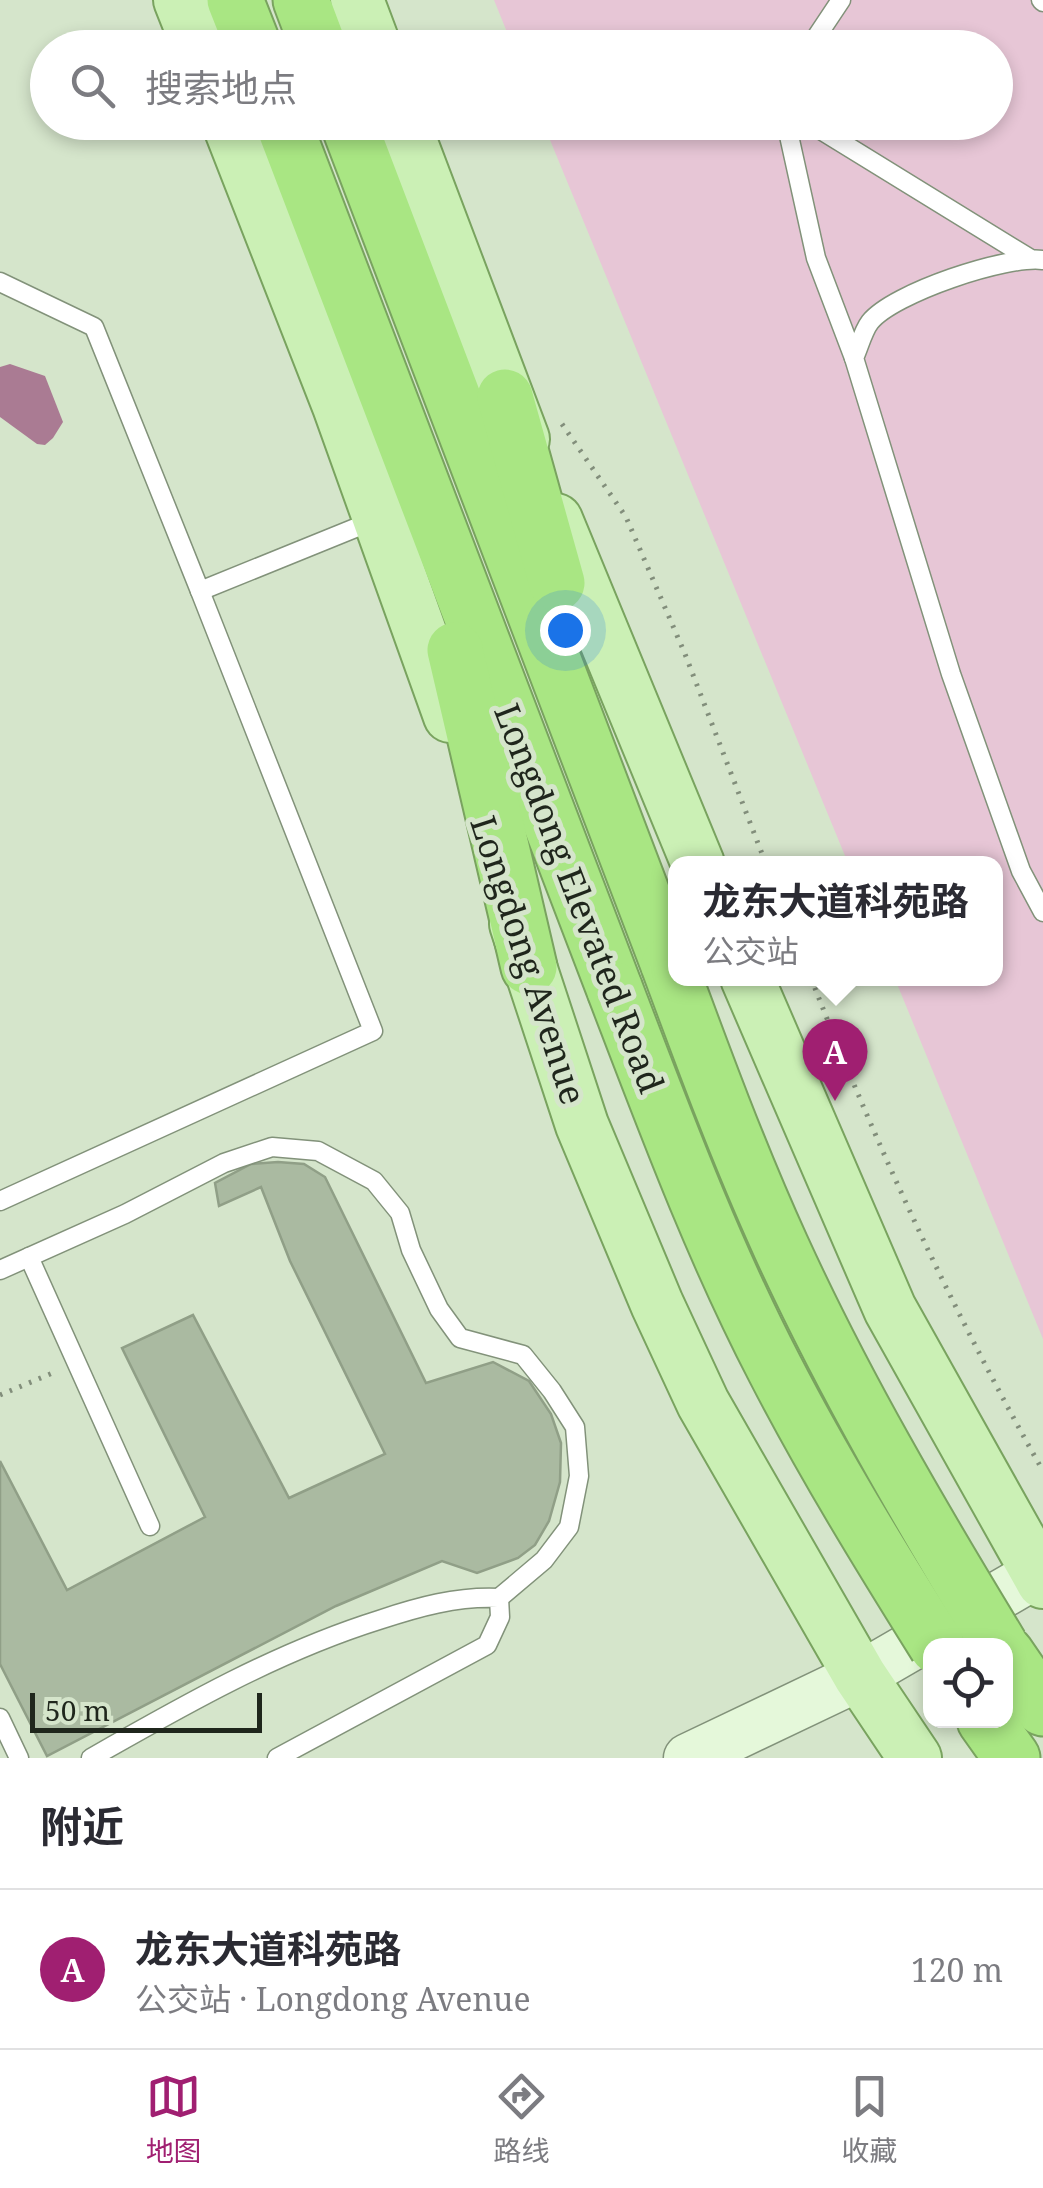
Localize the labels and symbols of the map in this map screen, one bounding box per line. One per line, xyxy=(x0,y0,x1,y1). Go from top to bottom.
your location xyxy=(540,605,591,656)
street label: Longdong Elevated Road xyxy=(484,697,676,1099)
street label: Longdong Avenue xyxy=(460,810,598,1110)
pin: A xyxy=(802,1018,868,1101)
scale bar xyxy=(30,1688,262,1732)

